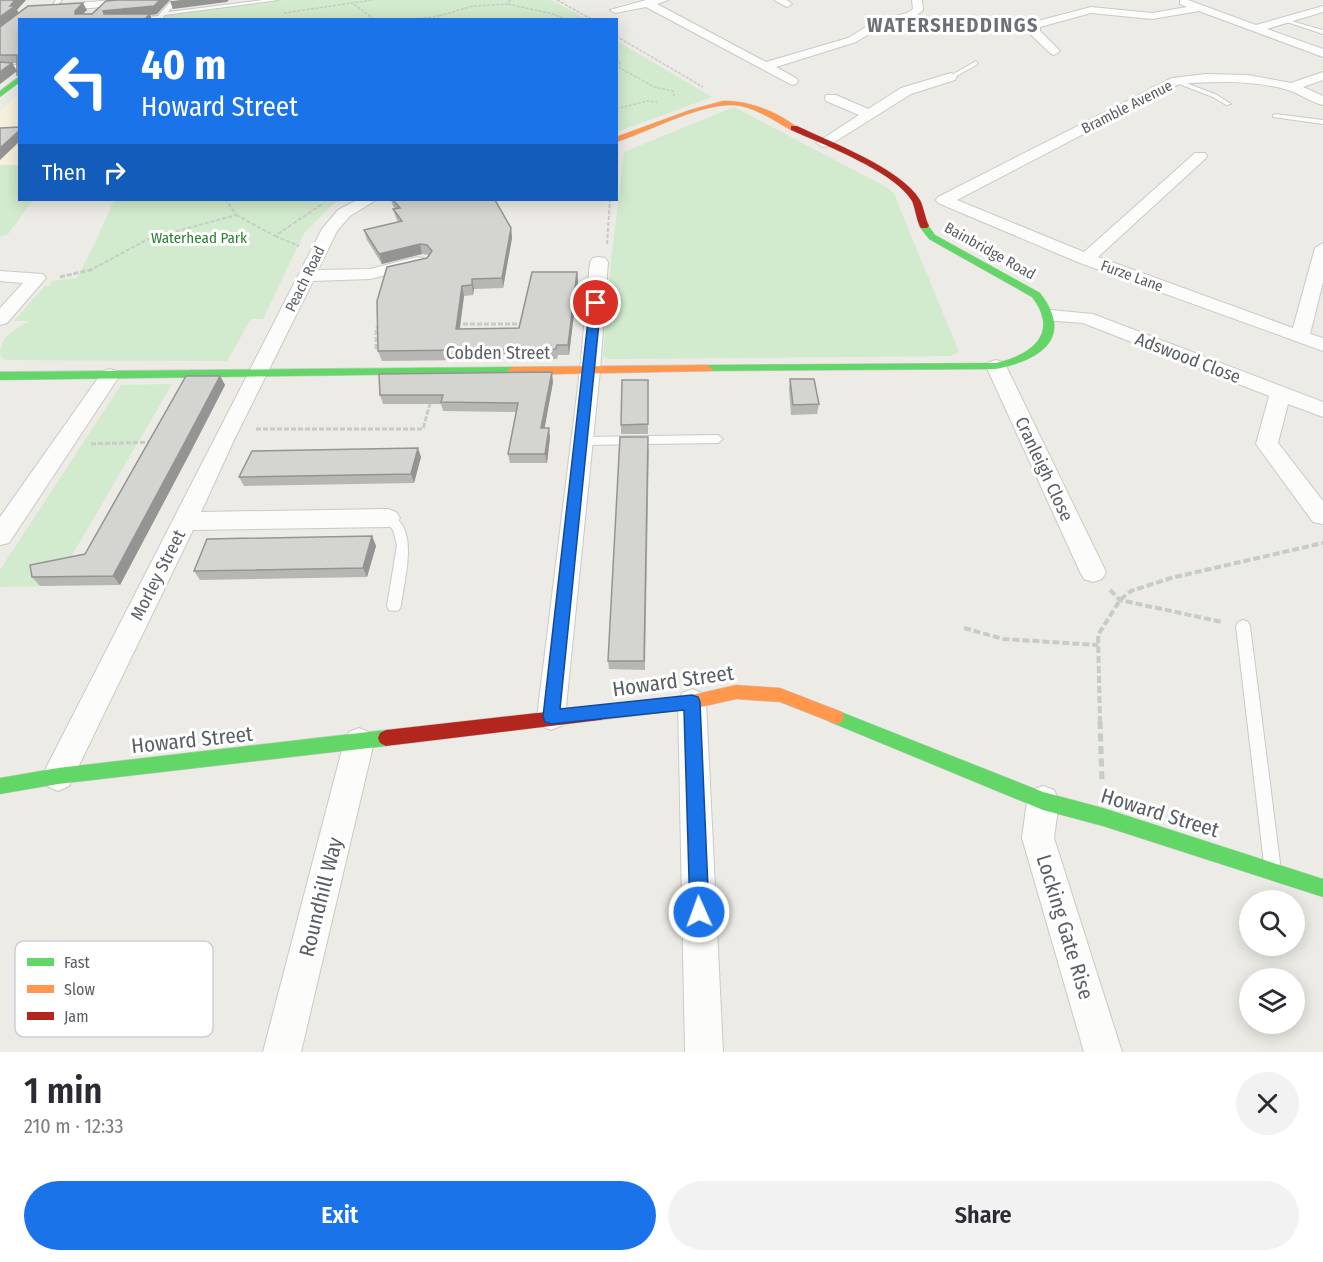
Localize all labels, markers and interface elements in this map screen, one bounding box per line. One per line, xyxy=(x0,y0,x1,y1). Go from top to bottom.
district label: WATERSHEDDINGS xyxy=(867,13,1039,37)
text: 40 m xyxy=(141,40,226,90)
icon: left xyxy=(42,42,120,120)
street label: Bramble Avenue xyxy=(1078,76,1176,138)
text: Howard Street xyxy=(141,91,298,123)
icon: right xyxy=(98,156,131,189)
text: Then xyxy=(42,159,86,186)
street label: Bainbridge Road xyxy=(941,219,1039,283)
park label: Waterhead Park xyxy=(151,229,247,247)
street label: Peach Road xyxy=(281,243,329,315)
street label: Furze Lane xyxy=(1098,256,1166,296)
pin xyxy=(570,277,621,328)
icon: arrive xyxy=(579,286,612,319)
street label: Adswood Close xyxy=(1132,328,1244,388)
street label: Cobden Street xyxy=(446,342,550,364)
street label: Cranleigh Close xyxy=(1010,413,1078,525)
street label: Morley Street xyxy=(126,526,190,624)
street label: Howard Street xyxy=(611,660,735,702)
street label: Howard Street xyxy=(130,721,254,759)
street label: Howard Street xyxy=(1098,783,1222,843)
street label: Roundhill Way xyxy=(294,834,349,959)
street label: Locking Gate Rise xyxy=(1031,851,1099,1003)
position arrow xyxy=(667,880,731,944)
map controls xyxy=(1239,890,1305,1034)
button: search xyxy=(1239,890,1305,956)
legend xyxy=(15,941,213,1037)
text: Fast xyxy=(64,953,91,972)
button: layers xyxy=(1239,968,1305,1034)
text: Slow xyxy=(64,980,95,999)
text: Jam xyxy=(64,1007,89,1026)
text: 1 min xyxy=(24,1069,102,1113)
button: close xyxy=(1236,1072,1299,1135)
text: 210 m · 12:33 xyxy=(24,1114,123,1138)
button: Exit xyxy=(24,1181,656,1250)
button: Share xyxy=(668,1181,1299,1250)

